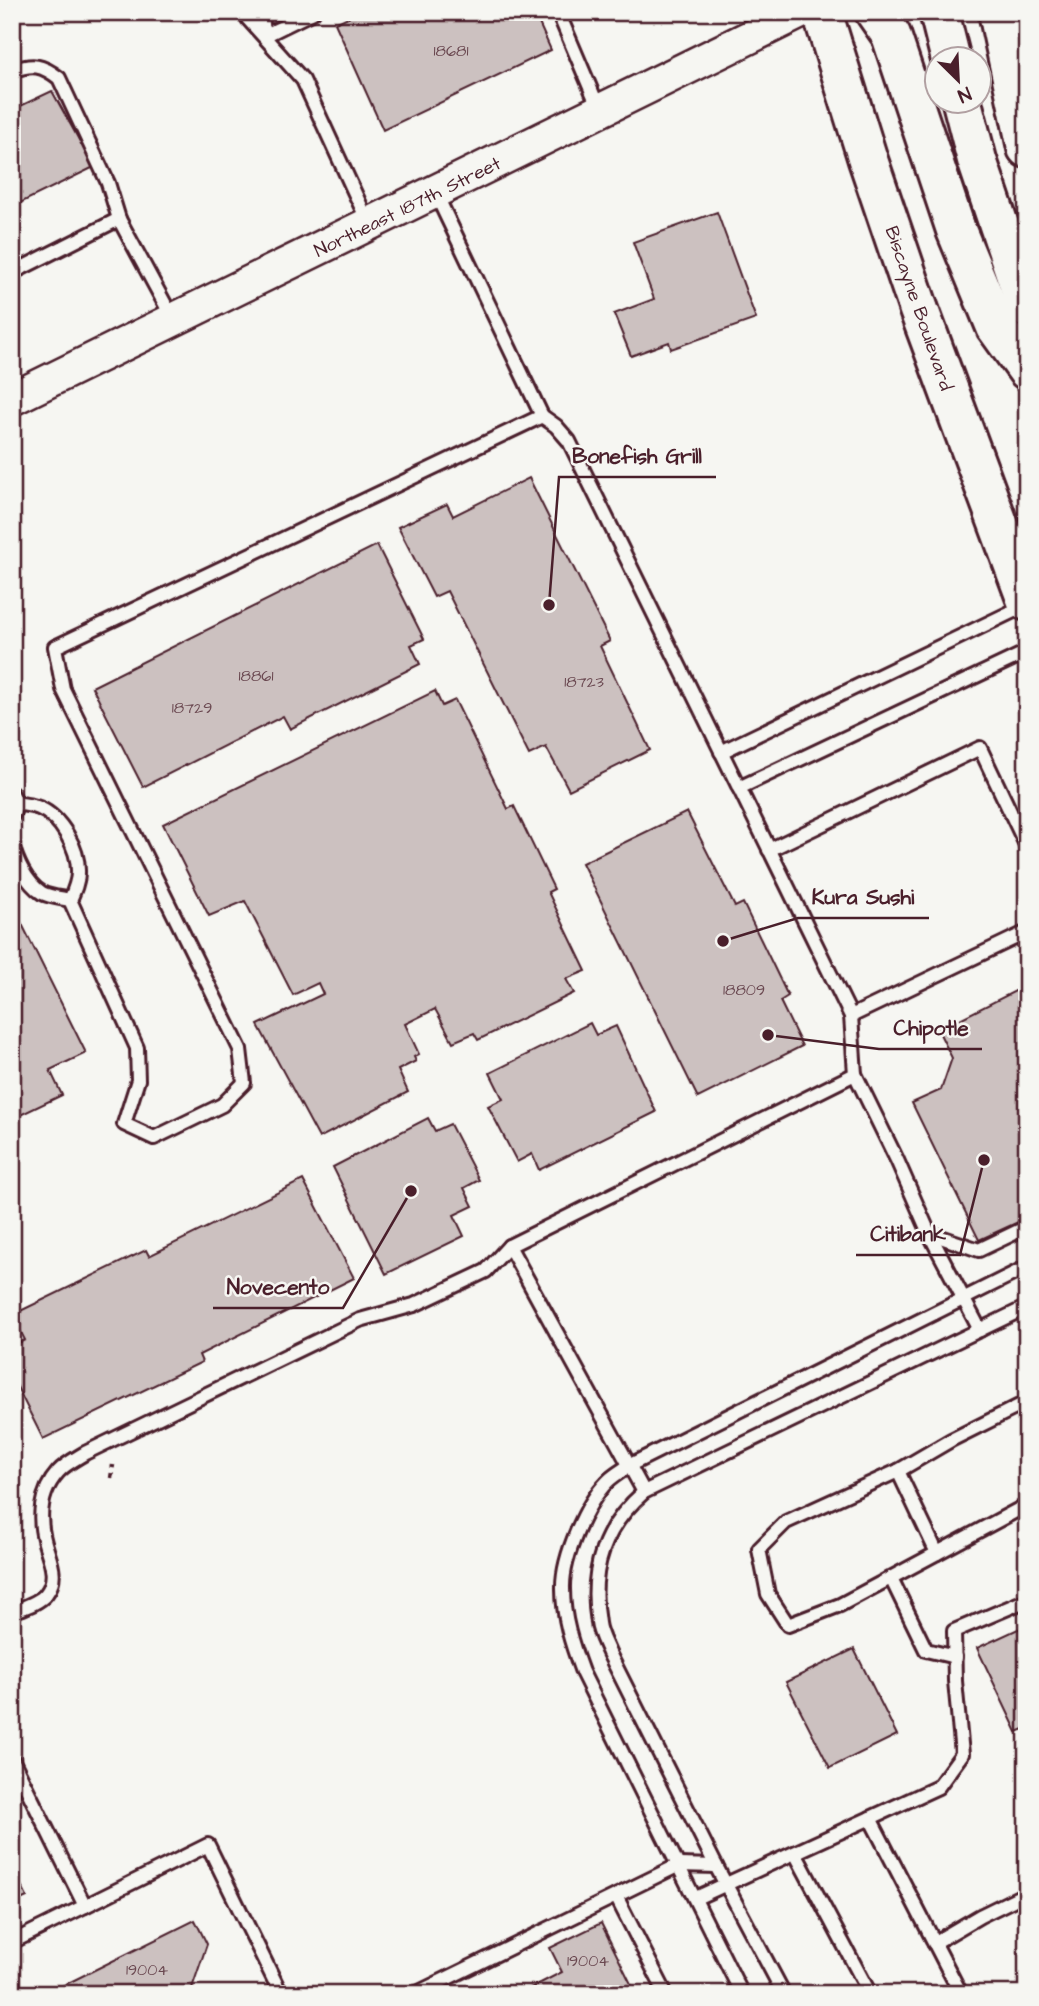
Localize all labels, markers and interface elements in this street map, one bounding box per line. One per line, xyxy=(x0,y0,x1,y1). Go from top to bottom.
house number: 18681 xyxy=(434,40,468,62)
north arrow xyxy=(923,46,993,116)
text: N xyxy=(953,79,975,109)
street label: Northeast 187th Street xyxy=(310,150,506,264)
street label: Biscayne Boulevard xyxy=(877,223,959,395)
callout: Bonefish Grill xyxy=(559,435,716,477)
text: Bonefish Grill xyxy=(572,442,702,471)
house number: 18861 xyxy=(239,665,273,687)
house number: 18723 xyxy=(564,671,604,693)
house number: 18729 xyxy=(172,697,212,719)
callout: Kura Sushi xyxy=(798,876,929,918)
text: Kura Sushi xyxy=(812,883,915,912)
house number: 18809 xyxy=(723,979,765,1001)
callout: Chipotle xyxy=(879,1007,982,1049)
text: Chipotle xyxy=(893,1014,969,1044)
callout: Citibank xyxy=(856,1213,960,1255)
text: Citibank xyxy=(870,1220,946,1249)
callout: Novecento xyxy=(213,1266,343,1308)
text: Novecento xyxy=(227,1273,330,1302)
house number: 19004 xyxy=(567,1950,609,1972)
house number: 19004 xyxy=(126,1959,168,1981)

